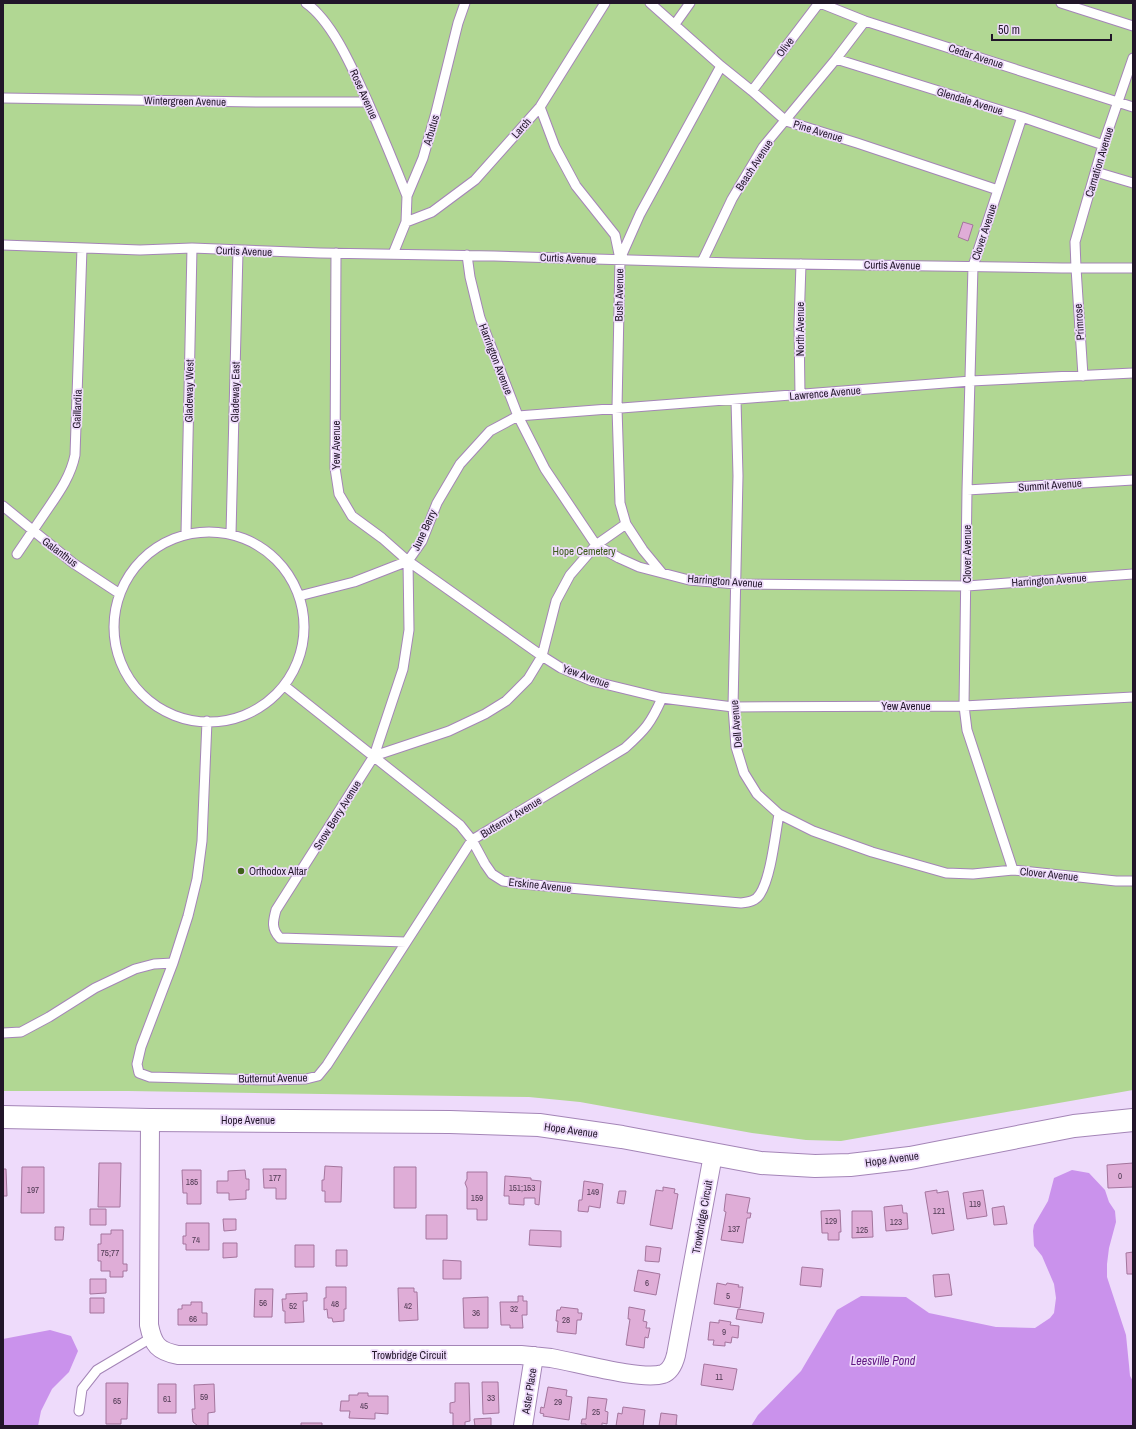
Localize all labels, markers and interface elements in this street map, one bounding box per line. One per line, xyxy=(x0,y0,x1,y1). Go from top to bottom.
scale bar xyxy=(992,16,1111,42)
text: 50 m xyxy=(998,22,1020,38)
street label: Olive xyxy=(773,34,797,60)
street label: Cedar Avenue xyxy=(947,41,1005,71)
street label: Rose Avenue xyxy=(347,67,381,121)
street label: Glendale Avenue xyxy=(935,84,1005,118)
street label: Wintergreen Avenue xyxy=(144,93,226,109)
street label: Arbutus xyxy=(420,113,442,148)
street label: Larch xyxy=(508,115,534,141)
street label: Pine Avenue xyxy=(792,117,844,145)
street label: Carnation Avenue xyxy=(1082,125,1116,199)
street label: Beach Avenue xyxy=(732,137,776,193)
street label: Clover Avenue xyxy=(968,202,1000,262)
street label: Curtis Avenue xyxy=(216,243,272,259)
street label: Curtis Avenue xyxy=(540,250,596,266)
street label: Curtis Avenue xyxy=(864,258,920,272)
street label: Bush Avenue xyxy=(612,268,626,322)
street label: North Avenue xyxy=(793,302,807,356)
street label: Primrose xyxy=(1071,303,1087,341)
street label: Harrington Avenue xyxy=(476,321,516,397)
street label: Gladeway West xyxy=(181,359,197,423)
street label: Gladeway East xyxy=(227,361,243,422)
street label: Lawrence Avenue xyxy=(789,383,861,403)
street label: Gaillardia xyxy=(69,389,85,429)
street label: Yew Avenue xyxy=(329,420,343,470)
street label: Summit Avenue xyxy=(1018,476,1082,494)
street label: June Berry xyxy=(408,507,440,553)
street label: Clover Avenue xyxy=(960,525,974,583)
street label: Galanthus xyxy=(39,534,81,570)
park label: Hope Cemetery xyxy=(552,544,616,558)
street label: Harrington Avenue xyxy=(1011,570,1087,590)
street label: Harrington Avenue xyxy=(687,571,763,591)
street label: Yew Avenue xyxy=(560,661,612,691)
street label: Dell Avenue xyxy=(727,699,745,749)
street label: Yew Avenue xyxy=(881,699,931,713)
street label: Snow Berry Avenue xyxy=(310,778,364,852)
street label: Butternut Avenue xyxy=(478,793,544,841)
place label: Orthodox Altar xyxy=(249,864,307,878)
street label: Clover Avenue xyxy=(1019,864,1079,884)
marker: Orthodox Altar xyxy=(236,866,246,876)
street label: Erskine Avenue xyxy=(508,875,572,895)
street label: Butternut Avenue xyxy=(238,1070,308,1086)
street label: Hope Avenue xyxy=(221,1113,275,1127)
street label: Hope Avenue xyxy=(543,1119,599,1141)
street label: Hope Avenue xyxy=(864,1148,920,1170)
house number: 0 xyxy=(1118,1170,1122,1182)
house number: 177 xyxy=(269,1172,281,1184)
house number: 185 xyxy=(186,1176,198,1188)
street label: Trowbridge Circuit xyxy=(689,1179,715,1255)
house number: 151;153 xyxy=(509,1182,535,1194)
house number: 197 xyxy=(27,1184,39,1196)
house number: 149 xyxy=(587,1186,599,1198)
house number: 159 xyxy=(471,1192,483,1204)
house number: 119 xyxy=(969,1198,981,1210)
house number: 121 xyxy=(933,1205,945,1217)
house number: 129 xyxy=(825,1215,837,1227)
house number: 123 xyxy=(890,1216,902,1228)
house number: 137 xyxy=(728,1223,740,1235)
house number: 125 xyxy=(856,1224,868,1236)
house number: 74 xyxy=(192,1234,200,1246)
house number: 75;77 xyxy=(101,1247,119,1259)
house number: 6 xyxy=(645,1277,649,1289)
house number: 5 xyxy=(726,1290,730,1302)
house number: 56 xyxy=(259,1297,267,1309)
house number: 48 xyxy=(331,1298,339,1310)
house number: 52 xyxy=(289,1300,297,1312)
house number: 42 xyxy=(404,1300,412,1312)
house number: 32 xyxy=(510,1303,518,1315)
house number: 36 xyxy=(472,1307,480,1319)
house number: 66 xyxy=(189,1313,197,1325)
house number: 28 xyxy=(562,1314,570,1326)
house number: 9 xyxy=(722,1326,726,1338)
street label: Trowbridge Circuit xyxy=(372,1348,447,1362)
water label: Leesville Pond xyxy=(851,1353,916,1369)
street label: Aster Place xyxy=(518,1367,540,1416)
house number: 11 xyxy=(715,1371,723,1383)
house number: 59 xyxy=(200,1391,208,1403)
house number: 33 xyxy=(487,1392,495,1404)
house number: 61 xyxy=(163,1393,171,1405)
house number: 65 xyxy=(113,1395,121,1407)
house number: 29 xyxy=(554,1396,562,1408)
house number: 45 xyxy=(360,1400,368,1412)
house number: 25 xyxy=(592,1406,600,1418)

